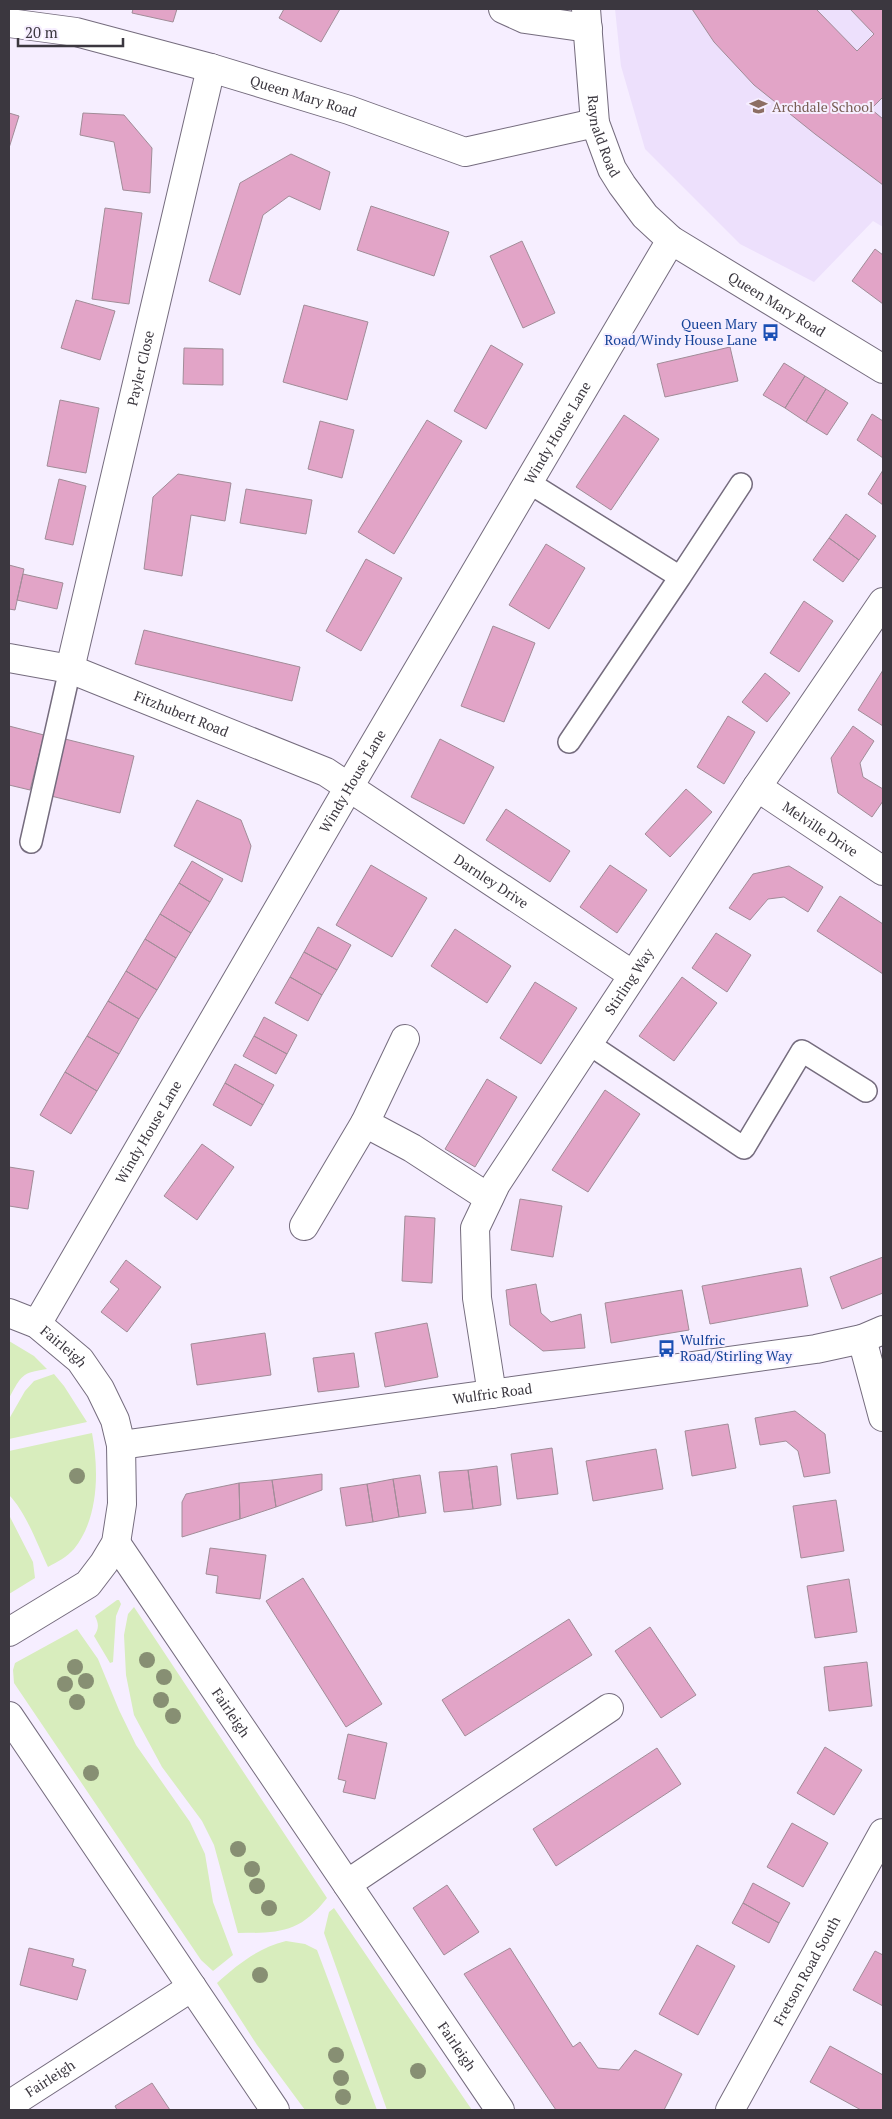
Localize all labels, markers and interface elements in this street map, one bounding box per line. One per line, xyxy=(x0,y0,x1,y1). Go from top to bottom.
scale bar xyxy=(18,15,122,47)
text: 20 m xyxy=(25,22,58,42)
street label: Queen Mary Road xyxy=(248,70,360,121)
street label: Raynald Road xyxy=(584,94,625,181)
school or university icon: Archdale School xyxy=(748,97,768,117)
place label: Archdale School xyxy=(772,97,873,116)
street label: Queen Mary Road xyxy=(725,267,829,341)
place label: Queen Mary Road/Windy House Lane xyxy=(605,314,758,349)
bus stop icon: Queen Mary Road/Windy House Lane xyxy=(761,322,781,342)
street label: Payler Close xyxy=(122,329,158,408)
street label: Windy House Lane xyxy=(519,378,595,488)
street label: Fitzhubert Road xyxy=(132,686,232,741)
street label: Windy House Lane xyxy=(315,726,390,836)
street label: Melville Drive xyxy=(779,797,862,861)
street label: Darnley Drive xyxy=(451,849,532,912)
street label: Stirling Way xyxy=(600,944,658,1019)
street label: Windy House Lane xyxy=(111,1077,186,1187)
street label: Fairleigh xyxy=(37,1321,92,1370)
place label: Wulfric Road/Stirling Way xyxy=(680,1330,793,1365)
bus stop icon: Wulfric Road/Stirling Way xyxy=(656,1338,676,1358)
street label: Wulfric Road xyxy=(451,1378,534,1408)
street label: Fairleigh xyxy=(208,1684,255,1741)
street label: Fretson Road South xyxy=(769,1912,844,2029)
street label: Fairleigh xyxy=(434,2018,481,2074)
street label: Fairleigh xyxy=(21,2055,78,2101)

